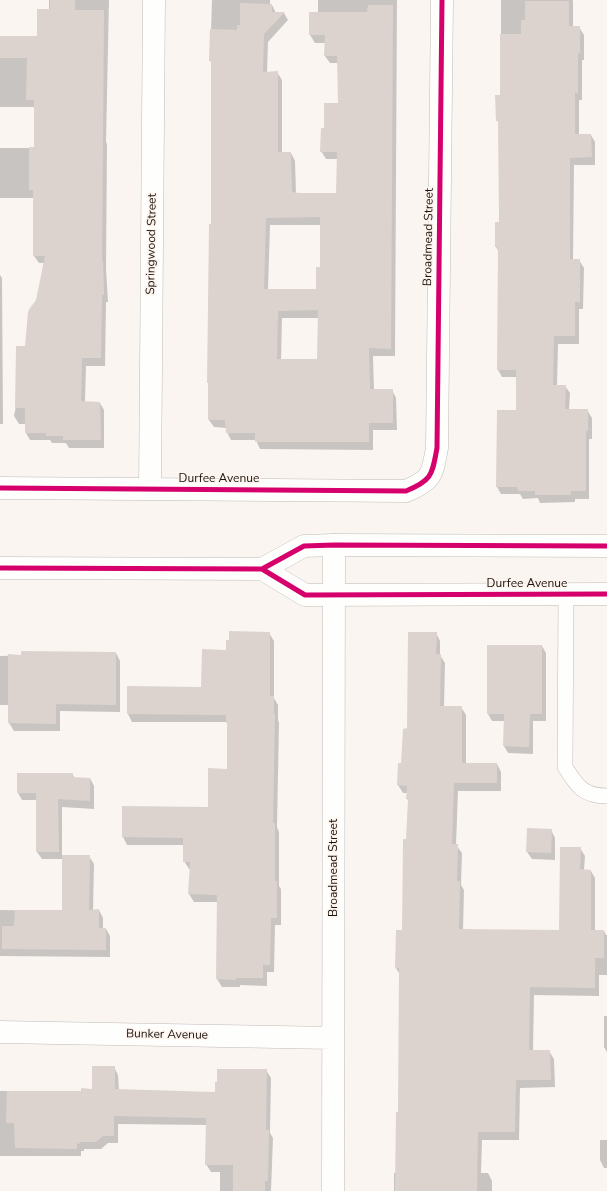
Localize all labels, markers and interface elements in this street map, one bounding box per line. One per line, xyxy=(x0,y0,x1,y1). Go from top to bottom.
street label: Broadmead Street xyxy=(421,188,437,286)
street label: Springwood Street xyxy=(144,193,160,295)
street label: Durfee Avenue xyxy=(179,472,259,486)
street label: Durfee Avenue xyxy=(487,577,567,591)
street label: Broadmead Street xyxy=(327,819,341,917)
street label: Bunker Avenue xyxy=(126,1027,208,1043)

